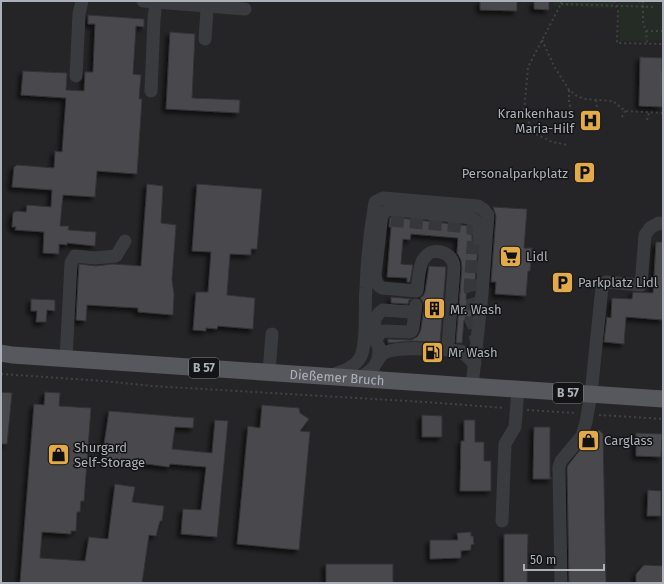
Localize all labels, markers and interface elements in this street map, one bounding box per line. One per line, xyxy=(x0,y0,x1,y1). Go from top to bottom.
place label: Krankenhaus Maria-Hilf xyxy=(498,106,576,136)
hospital icon: Krankenhaus Maria-Hilf xyxy=(577,107,603,133)
parking icon: Personalparkplatz xyxy=(571,160,597,186)
place label: Personalparkplatz xyxy=(462,166,568,181)
supermarket icon: Lidl xyxy=(498,243,524,269)
place label: Lidl xyxy=(526,249,548,264)
parking icon: Parkplatz Lidl xyxy=(549,269,575,295)
place label: Parkplatz Lidl xyxy=(578,275,658,290)
building icon: Mr. Wash xyxy=(422,296,448,322)
place label: Mr. Wash xyxy=(450,302,502,317)
fuel station icon: Mr Wash xyxy=(419,339,445,365)
place label: Mr Wash xyxy=(448,345,498,360)
road number: B 57 xyxy=(189,358,219,378)
street label: Dießemer Bruch xyxy=(289,367,385,388)
road number: B 57 xyxy=(553,383,583,403)
shop icon: Carglass xyxy=(575,427,601,453)
place label: Carglass xyxy=(604,433,653,448)
place label: Shurgard Self-Storage xyxy=(74,440,145,470)
shop icon: Shurgard Self-Storage xyxy=(46,441,72,467)
scale bar xyxy=(524,546,604,572)
text: 50 m xyxy=(530,553,556,567)

